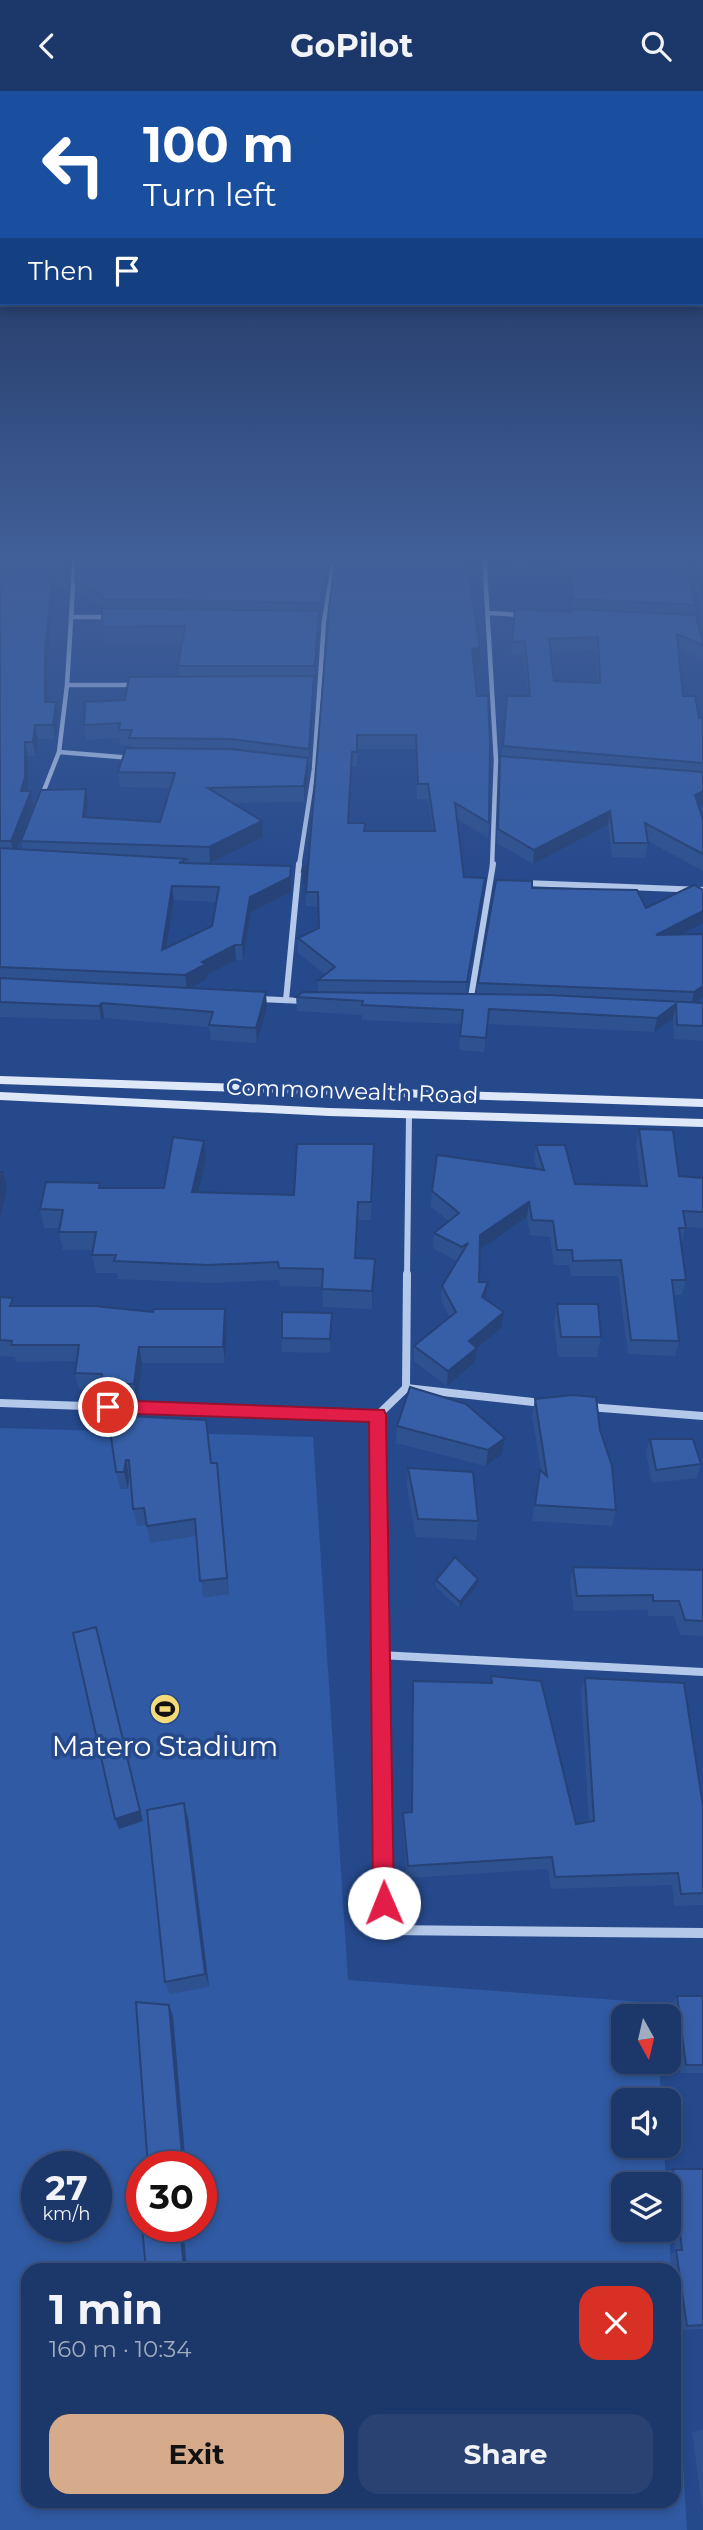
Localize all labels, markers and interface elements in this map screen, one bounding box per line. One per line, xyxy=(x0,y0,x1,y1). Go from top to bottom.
text: GoPilot xyxy=(290,26,413,65)
icon: back xyxy=(28,27,66,65)
icon: search xyxy=(637,27,675,65)
text: 100 m xyxy=(143,115,294,174)
icon: left xyxy=(28,119,119,210)
text: Turn left xyxy=(143,175,277,214)
icon: arrive xyxy=(108,252,146,290)
text: Then xyxy=(28,255,94,287)
street label: Commonwealth Road xyxy=(225,1073,479,1109)
pin xyxy=(78,1377,138,1437)
icon: arrive xyxy=(89,1388,127,1426)
sports icon: Matero Stadium xyxy=(148,1692,182,1726)
place label: Matero Stadium xyxy=(52,1729,278,1763)
position arrow xyxy=(347,1866,421,1940)
north arrow xyxy=(611,2004,681,2074)
map controls xyxy=(611,2004,681,2242)
button: sound xyxy=(611,2088,681,2158)
speed limit sign: 30 xyxy=(126,2151,217,2242)
text: 27 xyxy=(45,2166,88,2209)
button: layers xyxy=(611,2172,681,2242)
text: km/h xyxy=(42,2203,91,2225)
text: 1 min xyxy=(49,2283,163,2335)
button: close xyxy=(579,2286,653,2360)
text: 160 m · 10:34 xyxy=(49,2335,191,2363)
button: Exit xyxy=(49,2414,344,2494)
button: Share xyxy=(358,2414,653,2494)

